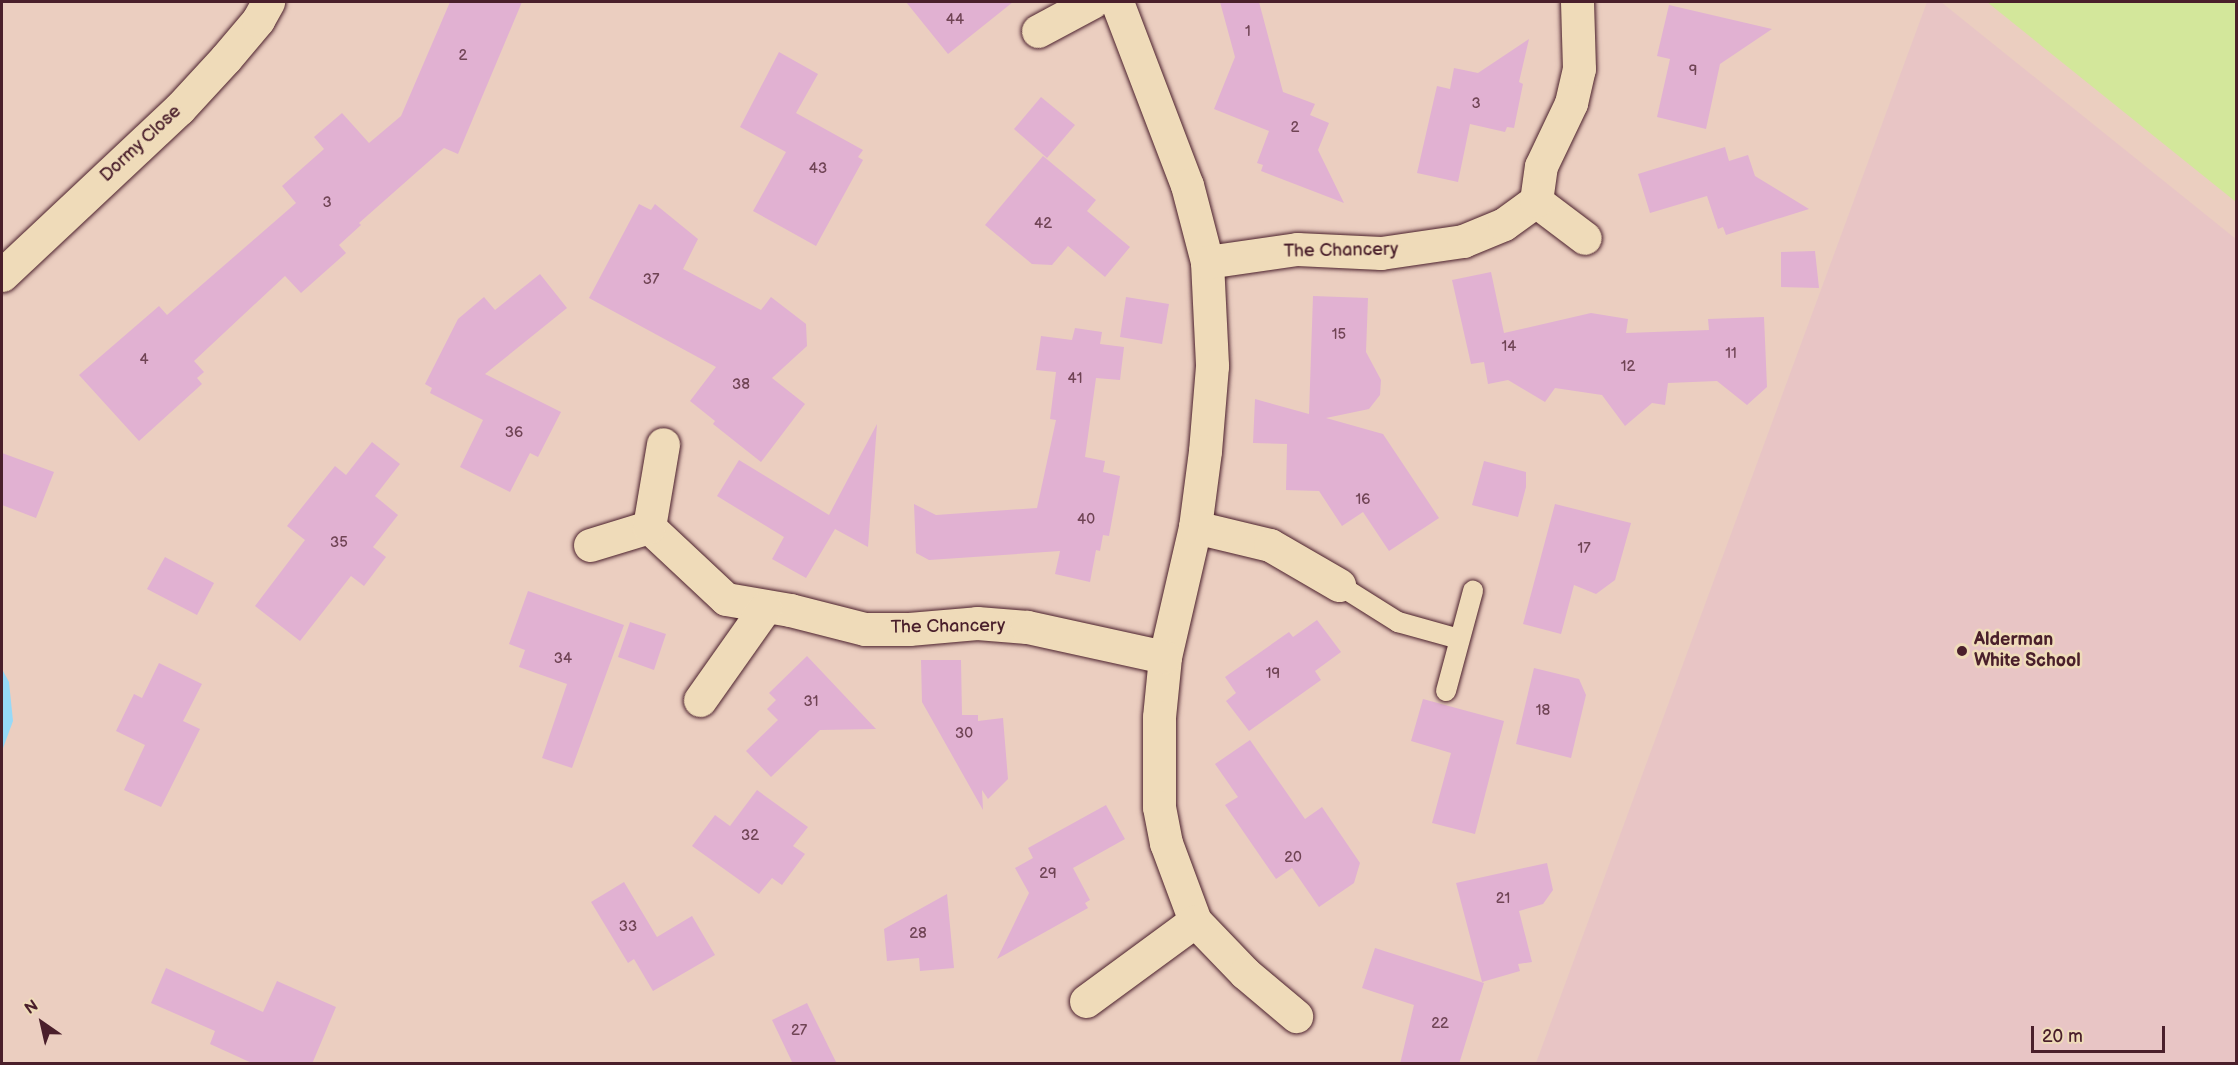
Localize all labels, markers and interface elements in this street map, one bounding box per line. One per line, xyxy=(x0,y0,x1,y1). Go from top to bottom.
house number: 44 xyxy=(946,11,964,29)
house number: 1 xyxy=(1245,23,1251,41)
house number: 2 xyxy=(459,47,467,65)
house number: 9 xyxy=(1689,62,1697,80)
house number: 3 xyxy=(1471,95,1481,113)
street label: Dormy Close xyxy=(96,101,186,187)
house number: 2 xyxy=(1291,119,1299,137)
house number: 43 xyxy=(809,160,827,178)
house number: 3 xyxy=(322,194,332,212)
house number: 42 xyxy=(1034,215,1052,233)
street label: The Chancery xyxy=(1283,239,1399,263)
house number: 37 xyxy=(643,271,659,289)
house number: 15 xyxy=(1332,326,1346,344)
house number: 14 xyxy=(1502,338,1516,356)
house number: 11 xyxy=(1725,345,1737,363)
house number: 4 xyxy=(139,351,149,369)
house number: 12 xyxy=(1621,358,1635,376)
house number: 41 xyxy=(1068,370,1082,388)
house number: 38 xyxy=(732,376,750,394)
house number: 36 xyxy=(505,424,523,442)
house number: 16 xyxy=(1356,491,1370,509)
house number: 40 xyxy=(1077,511,1095,529)
house number: 35 xyxy=(330,534,348,552)
house number: 17 xyxy=(1577,540,1591,558)
street label: The Chancery xyxy=(890,615,1006,639)
place label: Alderman White School xyxy=(1974,630,2081,672)
marker: Alderman White School xyxy=(1955,644,1969,658)
house number: 34 xyxy=(554,650,572,668)
house number: 19 xyxy=(1266,665,1280,683)
house number: 31 xyxy=(803,693,819,711)
house number: 18 xyxy=(1536,702,1550,720)
house number: 30 xyxy=(955,725,973,743)
house number: 32 xyxy=(741,827,759,845)
house number: 20 xyxy=(1284,849,1302,867)
house number: 29 xyxy=(1039,865,1057,883)
house number: 21 xyxy=(1496,890,1510,908)
house number: 33 xyxy=(619,918,637,936)
house number: 28 xyxy=(909,925,927,943)
north arrow xyxy=(12,993,72,1053)
text: N xyxy=(21,996,42,1019)
scale bar xyxy=(2034,1014,2168,1052)
house number: 22 xyxy=(1431,1015,1449,1033)
house number: 27 xyxy=(791,1022,807,1040)
text: 20 m xyxy=(2042,1026,2083,1047)

